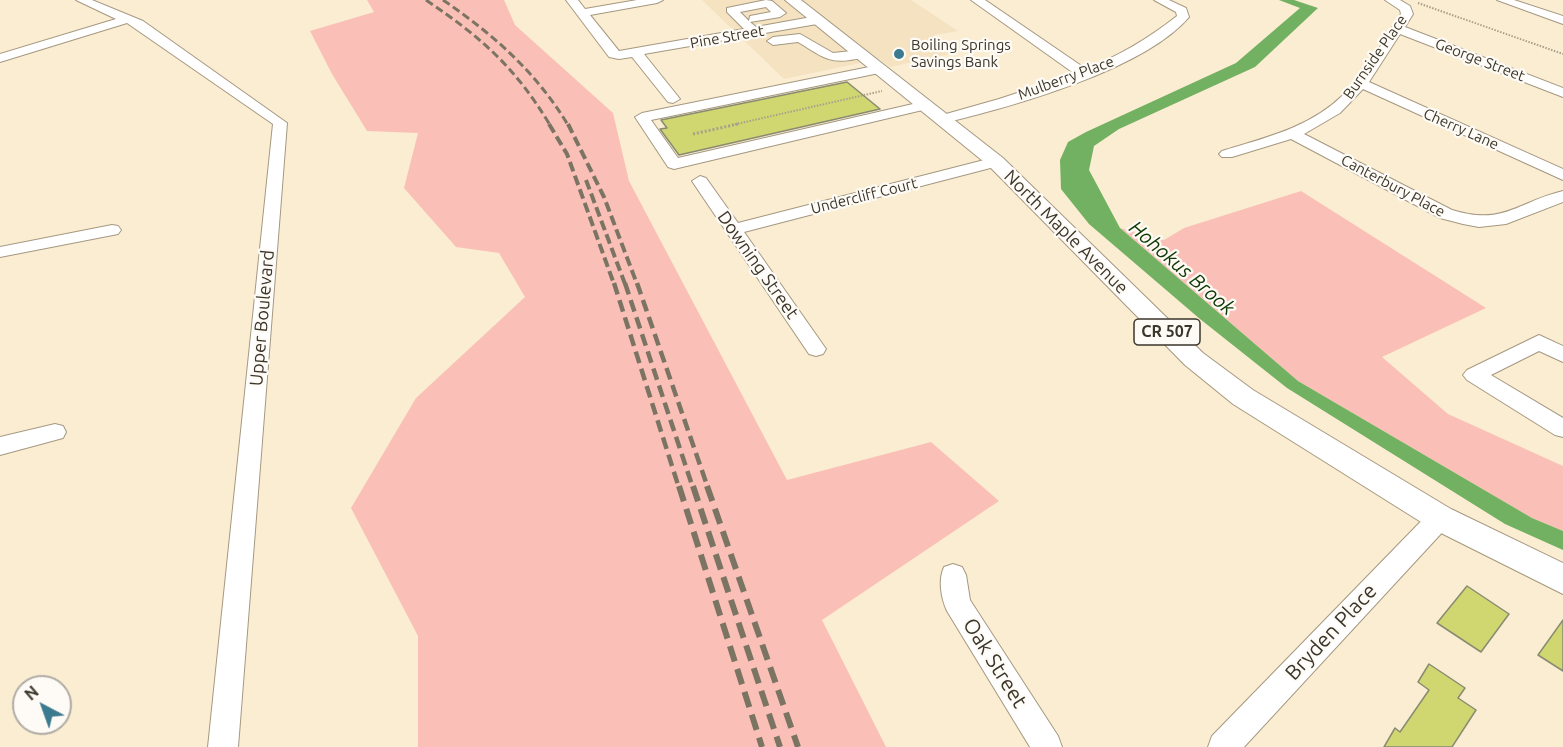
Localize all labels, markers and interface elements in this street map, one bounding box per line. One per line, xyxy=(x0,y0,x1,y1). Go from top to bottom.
street label: Burnside Place xyxy=(1339,11,1411,103)
street label: Pine Street xyxy=(689,22,765,52)
street label: George Street xyxy=(1432,35,1528,85)
place label: Boiling Springs Savings Bank xyxy=(911,36,1011,71)
marker: Boiling Springs Savings Bank xyxy=(892,47,906,61)
street label: Mulberry Place xyxy=(1016,52,1116,104)
street label: Cherry Lane xyxy=(1421,104,1501,154)
street label: Canterbury Place xyxy=(1338,151,1448,221)
street label: North Maple Avenue xyxy=(999,165,1133,299)
street label: Undercliff Court xyxy=(809,174,919,218)
street label: Downing Street xyxy=(713,207,803,323)
water label: Hohokus Brook xyxy=(1124,216,1240,320)
street label: Upper Boulevard xyxy=(245,249,279,387)
road number: CR 507 xyxy=(1134,319,1200,345)
street label: Bryden Place xyxy=(1280,579,1382,685)
street label: Oak Street xyxy=(958,613,1032,713)
north arrow xyxy=(12,675,72,735)
text: N xyxy=(21,682,42,704)

